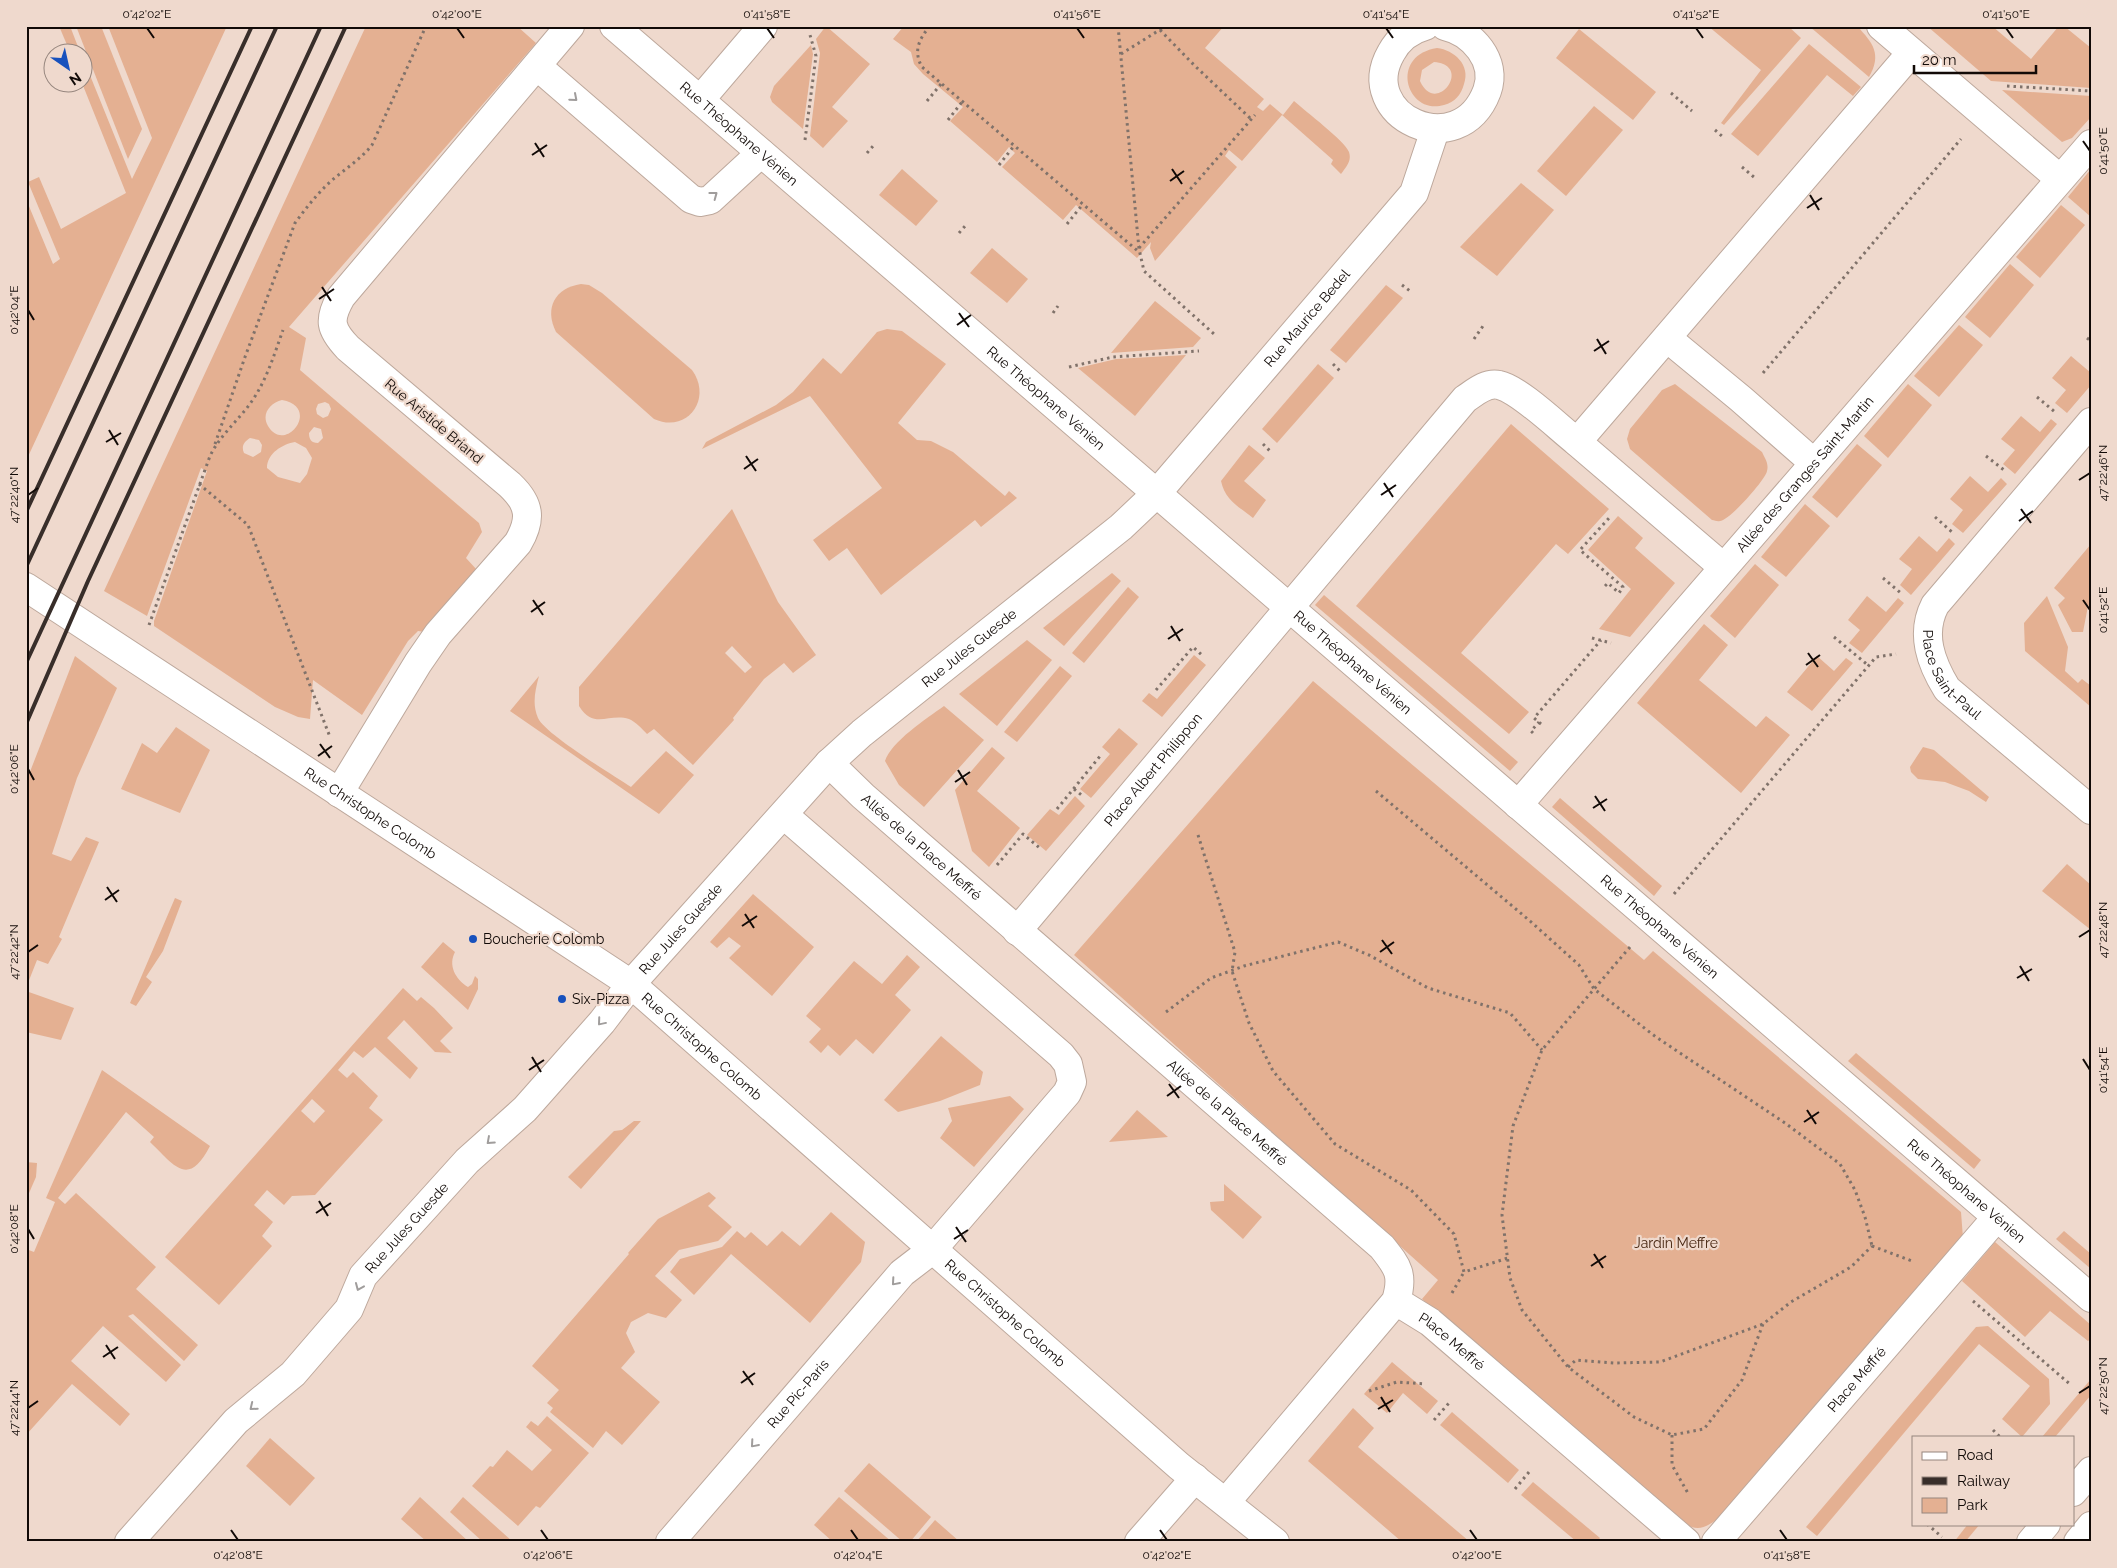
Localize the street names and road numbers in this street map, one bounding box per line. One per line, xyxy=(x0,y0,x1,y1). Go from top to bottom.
street label: Rue Théophane Vénien xyxy=(677,79,801,189)
street label: Rue Maurice Bedel xyxy=(1261,266,1353,370)
street label: Rue Théophane Vénien xyxy=(984,343,1108,453)
street label: Rue Aristide Briand xyxy=(382,375,486,467)
street label: Allée des Granges Saint-Martin xyxy=(1733,393,1877,555)
street label: Rue Jules Guesde xyxy=(918,605,1020,690)
street label: Rue Théophane Vénien xyxy=(1291,607,1415,717)
street label: Place Saint-Paul xyxy=(1920,629,1985,723)
street label: Place Albert Philippon xyxy=(1101,710,1205,829)
street label: Rue Christophe Colomb xyxy=(301,764,440,862)
street label: Allée de la Place Meffré xyxy=(858,790,985,903)
street label: Rue Théophane Vénien xyxy=(1597,871,1722,982)
street label: Rue Jules Guesde xyxy=(636,880,725,978)
street label: Rue Christophe Colomb xyxy=(638,989,766,1104)
street label: Allée de la Place Meffré xyxy=(1164,1056,1291,1169)
street label: Rue Théophane Vénien xyxy=(1904,1136,2029,1246)
street label: Rue Jules Guesde xyxy=(362,1179,452,1276)
street label: Rue Christophe Colomb xyxy=(942,1256,1069,1371)
street label: Place Meffré xyxy=(1416,1309,1488,1373)
street label: Place Meffré xyxy=(1824,1343,1889,1415)
street label: Rue Pic-Paris xyxy=(764,1356,832,1431)

